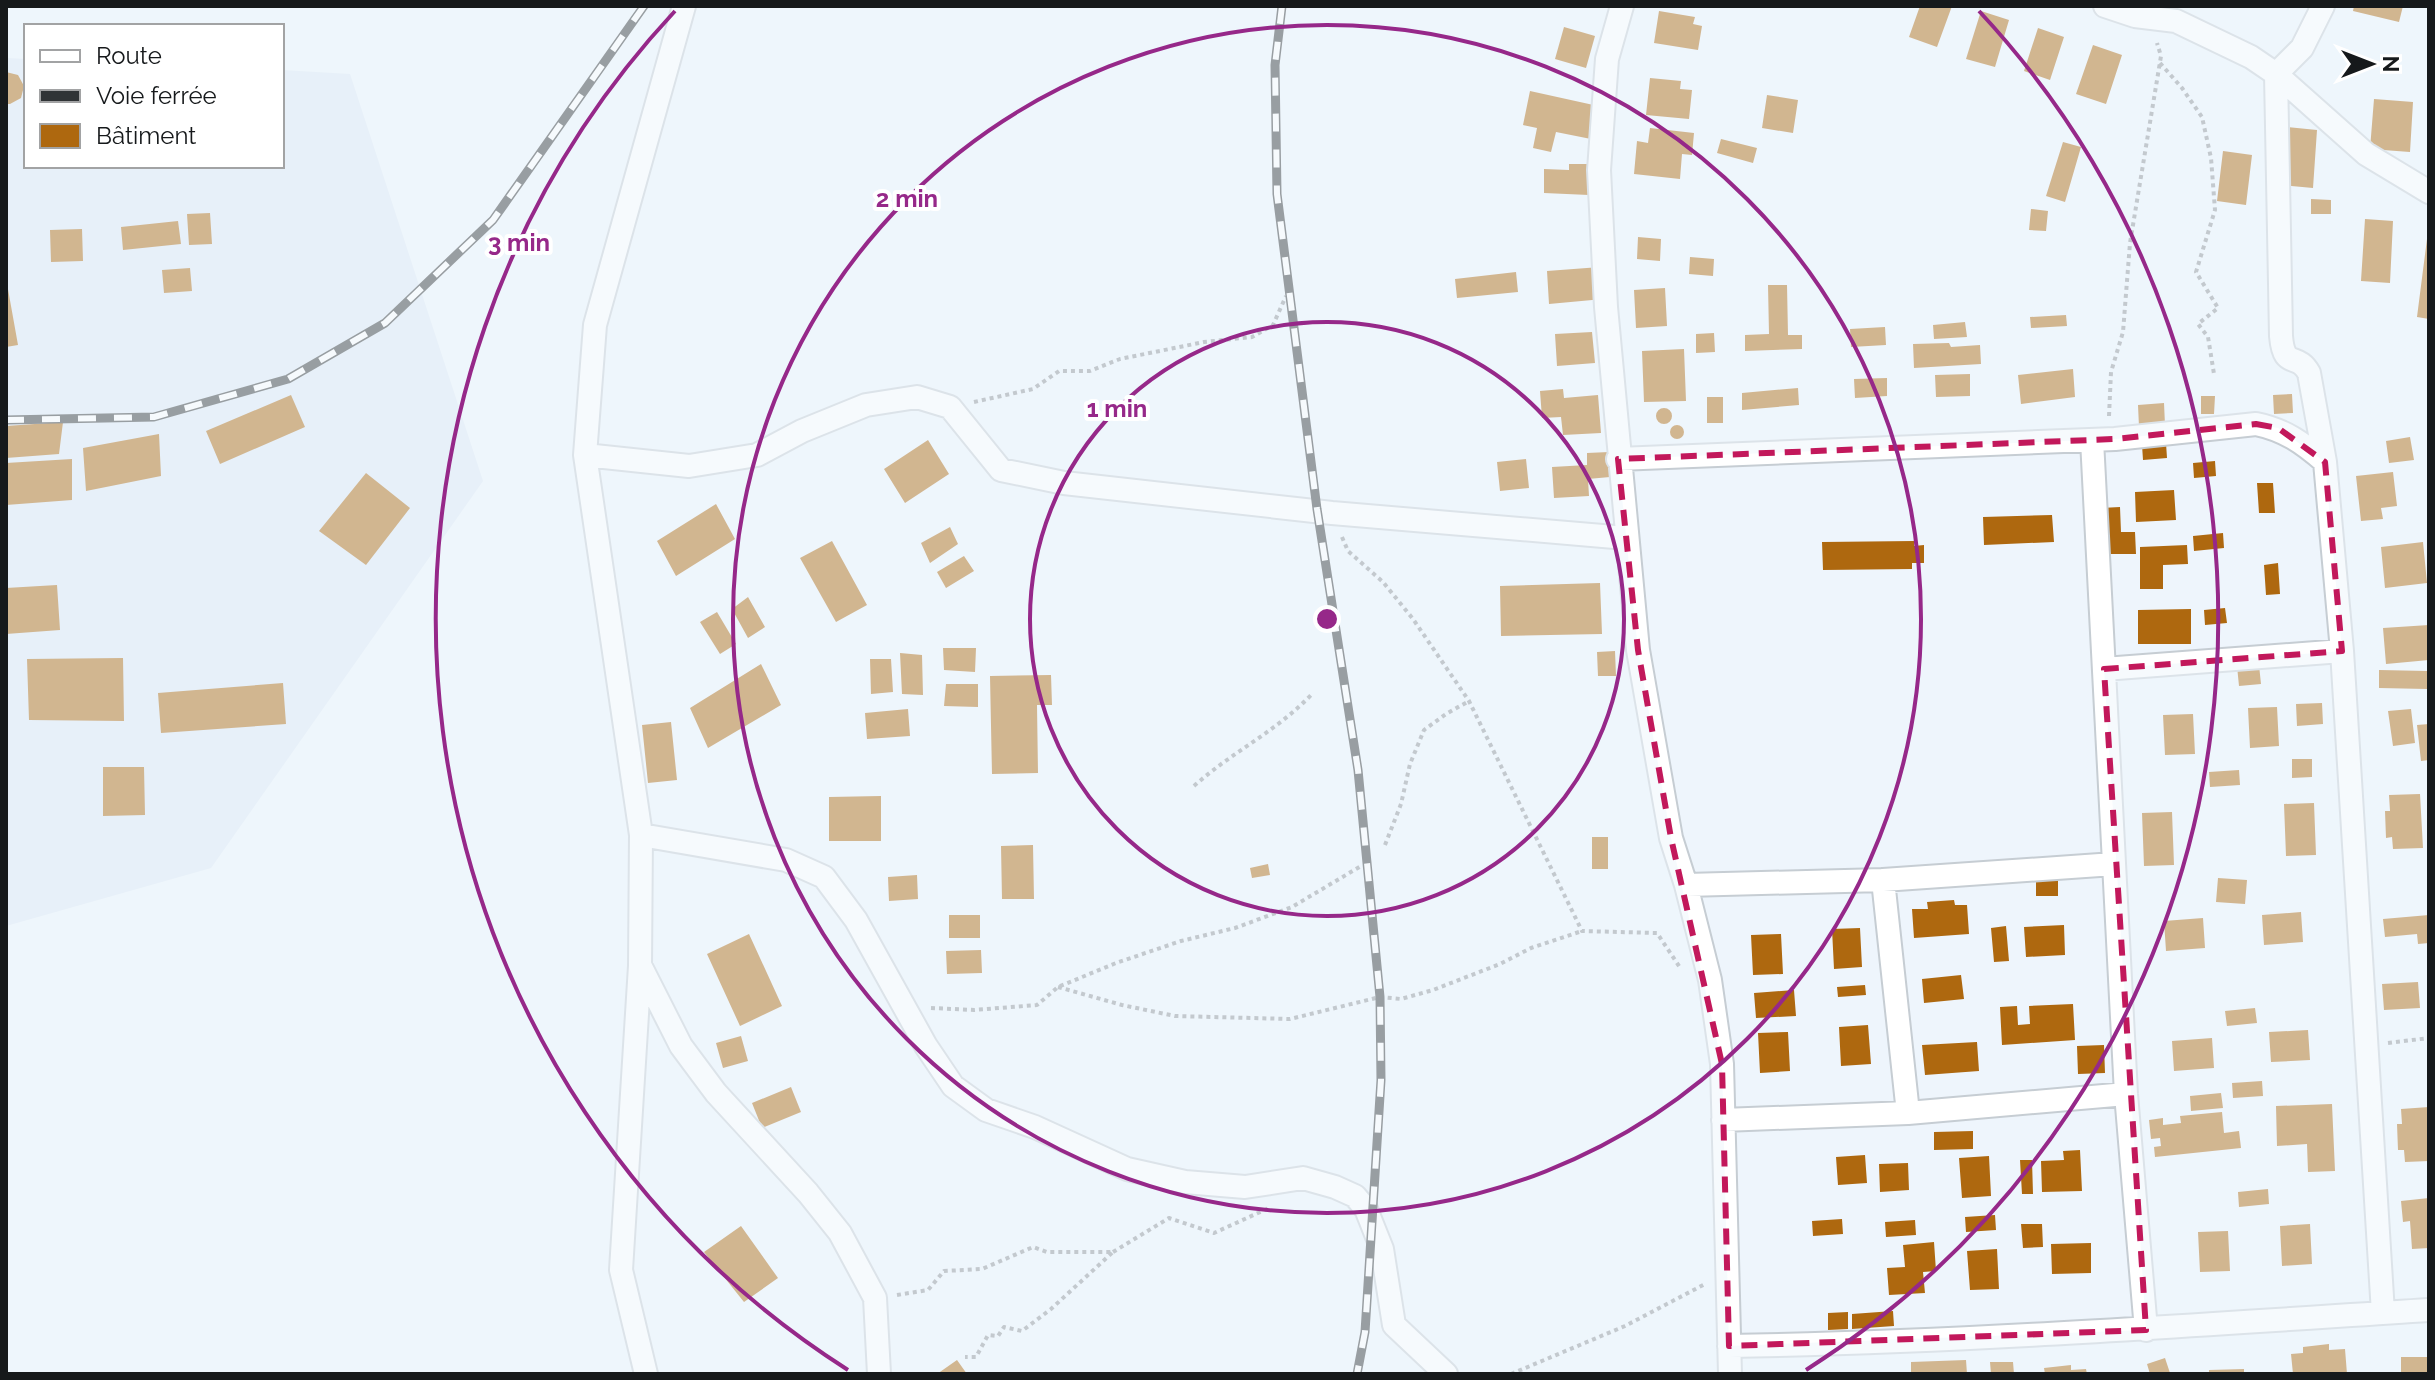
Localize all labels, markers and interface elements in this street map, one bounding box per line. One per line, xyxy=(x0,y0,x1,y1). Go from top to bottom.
legend xyxy=(24,24,284,168)
north arrow xyxy=(2331,24,2411,104)
text: Route xyxy=(96,41,162,70)
text: N xyxy=(2378,56,2404,72)
text: Voie ferrée xyxy=(96,81,217,110)
text: Bâtiment xyxy=(96,121,196,150)
text: 2 min xyxy=(876,184,938,213)
text: 3 min xyxy=(488,228,550,257)
text: 1 min xyxy=(1087,394,1147,423)
centre of rings xyxy=(1313,605,1341,633)

